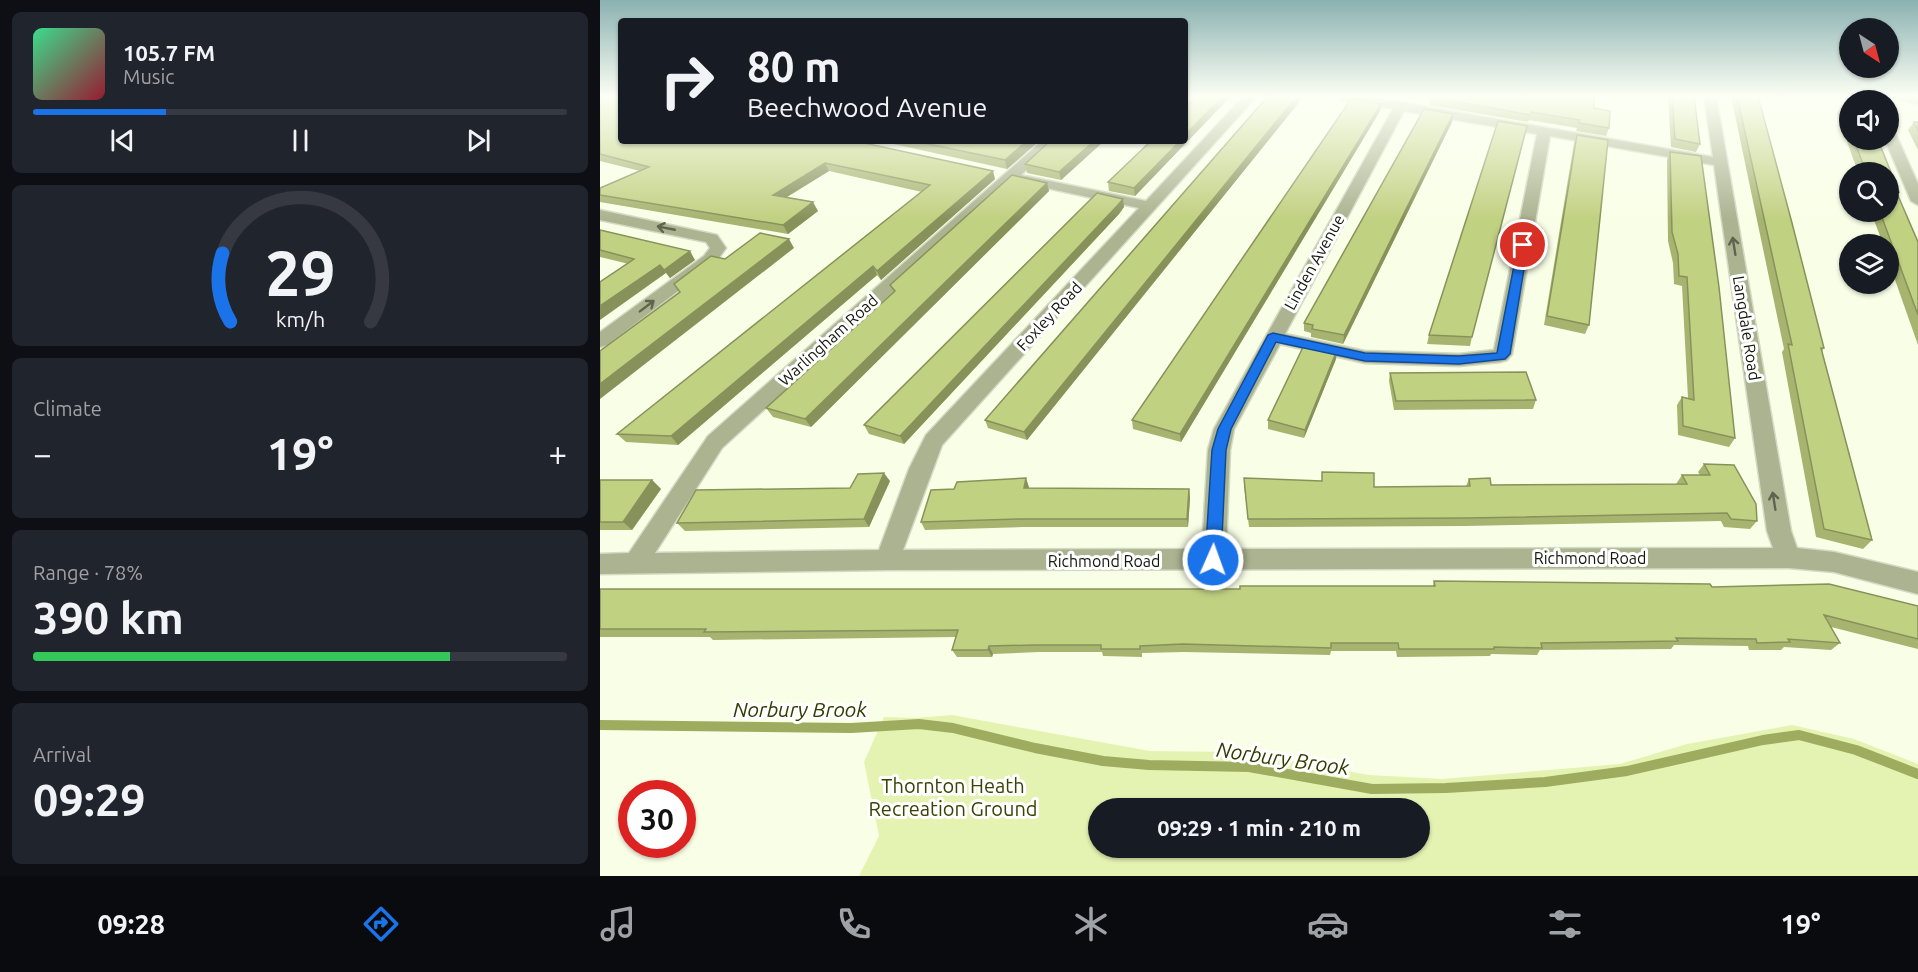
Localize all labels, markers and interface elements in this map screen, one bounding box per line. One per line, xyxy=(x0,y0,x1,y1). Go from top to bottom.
north arrow xyxy=(1839,18,1899,78)
map controls xyxy=(1839,18,1899,294)
text: 105.7 FM xyxy=(123,40,215,65)
icon: right xyxy=(648,42,726,120)
text: 80 m xyxy=(747,43,841,90)
text: Music xyxy=(123,65,175,88)
button: sound xyxy=(1839,90,1899,150)
text: Beechwood Avenue xyxy=(747,92,987,122)
icon: previous xyxy=(106,124,139,157)
icon: pause xyxy=(284,124,317,157)
icon: next xyxy=(462,124,495,157)
button: search xyxy=(1839,162,1899,222)
street label: Linden Avenue xyxy=(1280,211,1348,313)
pin xyxy=(1497,219,1548,270)
one-way arrow xyxy=(657,222,676,234)
icon: arrive xyxy=(1506,228,1539,261)
button: layers xyxy=(1839,234,1899,294)
one-way arrow xyxy=(1729,237,1740,257)
text: 29 xyxy=(265,238,335,308)
street label: Langdale Road xyxy=(1730,274,1764,382)
street label: Foxley Road xyxy=(1013,278,1085,354)
street label: Warlingham Road xyxy=(775,291,881,389)
one-way arrow xyxy=(638,300,654,313)
text: km/h xyxy=(275,308,325,332)
text: Climate xyxy=(33,397,102,420)
text: 19° xyxy=(267,428,333,479)
text: − xyxy=(33,435,52,472)
text: + xyxy=(548,435,567,472)
one-way arrow xyxy=(1769,492,1780,512)
position arrow xyxy=(1181,528,1245,592)
street label: Richmond Road xyxy=(1534,549,1646,567)
street label: Richmond Road xyxy=(1048,552,1160,570)
text: Range · 78% xyxy=(33,561,143,584)
text: 390 km xyxy=(33,592,184,643)
water label: Norbury Brook xyxy=(733,697,867,721)
water label: Norbury Brook xyxy=(1215,737,1351,779)
text: Arrival xyxy=(33,743,91,766)
text: 09:29 xyxy=(33,774,146,825)
park label: Thornton Heath Recreation Ground xyxy=(868,774,1038,820)
speed limit sign: 30 xyxy=(618,780,696,858)
text: 09:29 · 1 min · 210 m xyxy=(1157,815,1361,840)
icon: directions xyxy=(360,903,402,945)
icon: music xyxy=(597,903,639,945)
icon: phone xyxy=(833,903,875,945)
icon: climate xyxy=(1070,903,1112,945)
icon: car xyxy=(1307,903,1349,945)
icon: filters xyxy=(1544,903,1586,945)
text: 09:28 xyxy=(97,909,165,939)
text: 19° xyxy=(1781,909,1821,939)

